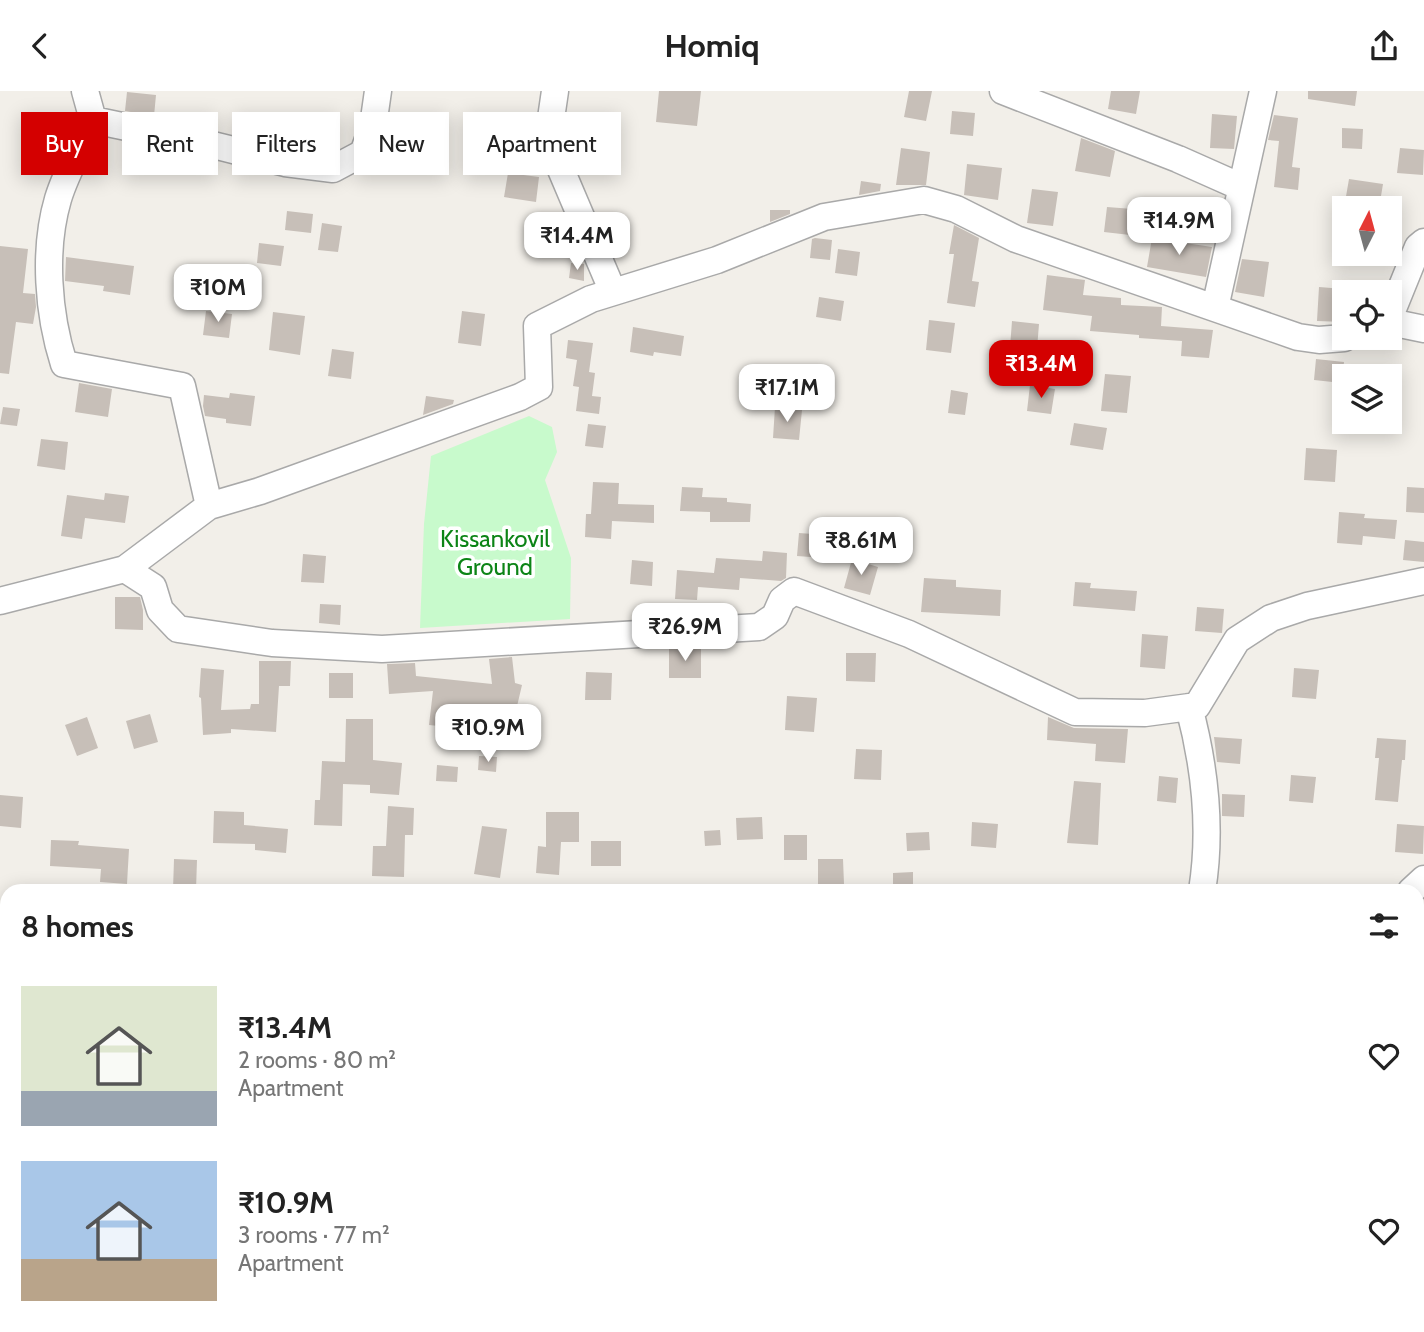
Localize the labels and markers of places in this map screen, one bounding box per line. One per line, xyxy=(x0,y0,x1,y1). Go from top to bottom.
pin: ₹14.9M xyxy=(1122,197,1236,257)
pin: ₹14.4M xyxy=(520,213,634,272)
pin: ₹10M xyxy=(177,265,259,324)
pin: ₹13.4M xyxy=(984,341,1098,400)
pin: ₹17.1M xyxy=(730,365,844,424)
pin: ₹8.61M xyxy=(804,517,918,577)
pin: ₹26.9M xyxy=(628,603,742,663)
pin: ₹10.9M xyxy=(431,705,545,764)

